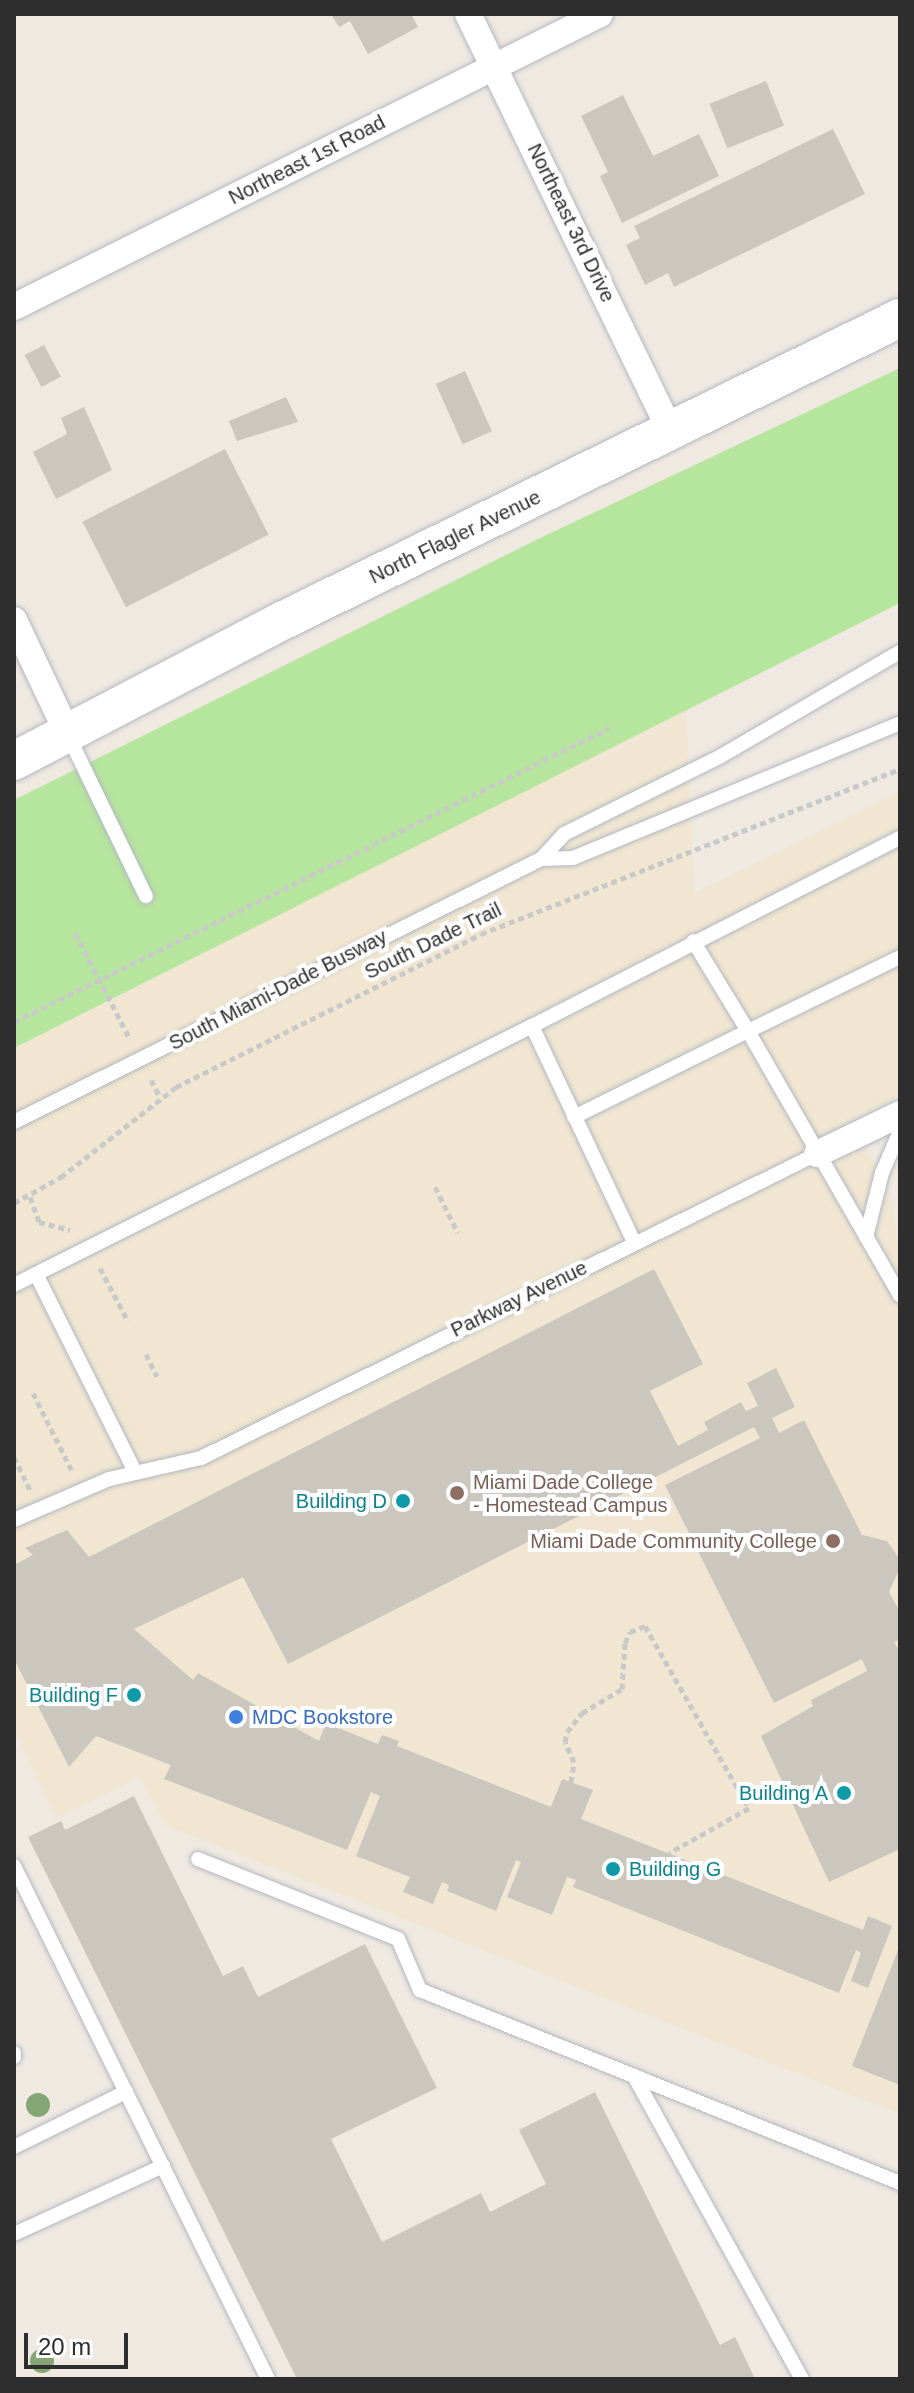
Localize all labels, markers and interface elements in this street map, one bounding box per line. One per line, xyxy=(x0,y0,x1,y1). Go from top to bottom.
street label: Northeast 1st Road xyxy=(225,110,389,210)
street label: Northeast 3rd Drive xyxy=(522,140,620,306)
street label: North Flagler Avenue xyxy=(365,485,545,589)
street label: South Dade Trail xyxy=(361,897,505,985)
street label: South Miami-Dade Busway xyxy=(165,925,391,1055)
street label: Parkway Avenue xyxy=(446,1255,592,1343)
place label: Miami Dade College - Homestead Campus xyxy=(473,1470,668,1517)
marker: Miami Dade College - Homestead Campus xyxy=(448,1484,466,1502)
place label: Building D xyxy=(296,1489,387,1513)
marker: Building D xyxy=(394,1492,412,1510)
place label: Miami Dade Community College xyxy=(530,1529,817,1553)
marker: Miami Dade Community College xyxy=(824,1532,842,1550)
place label: Building F xyxy=(29,1683,118,1707)
marker: Building F xyxy=(125,1686,143,1704)
place label: MDC Bookstore xyxy=(252,1705,393,1729)
marker: MDC Bookstore xyxy=(227,1708,245,1726)
place label: Building A xyxy=(738,1781,828,1805)
marker: Building A xyxy=(835,1784,853,1802)
place label: Building G xyxy=(629,1857,721,1881)
marker: Building G xyxy=(604,1860,622,1878)
scale bar xyxy=(28,2317,132,2367)
text: 20 m xyxy=(38,2333,91,2360)

